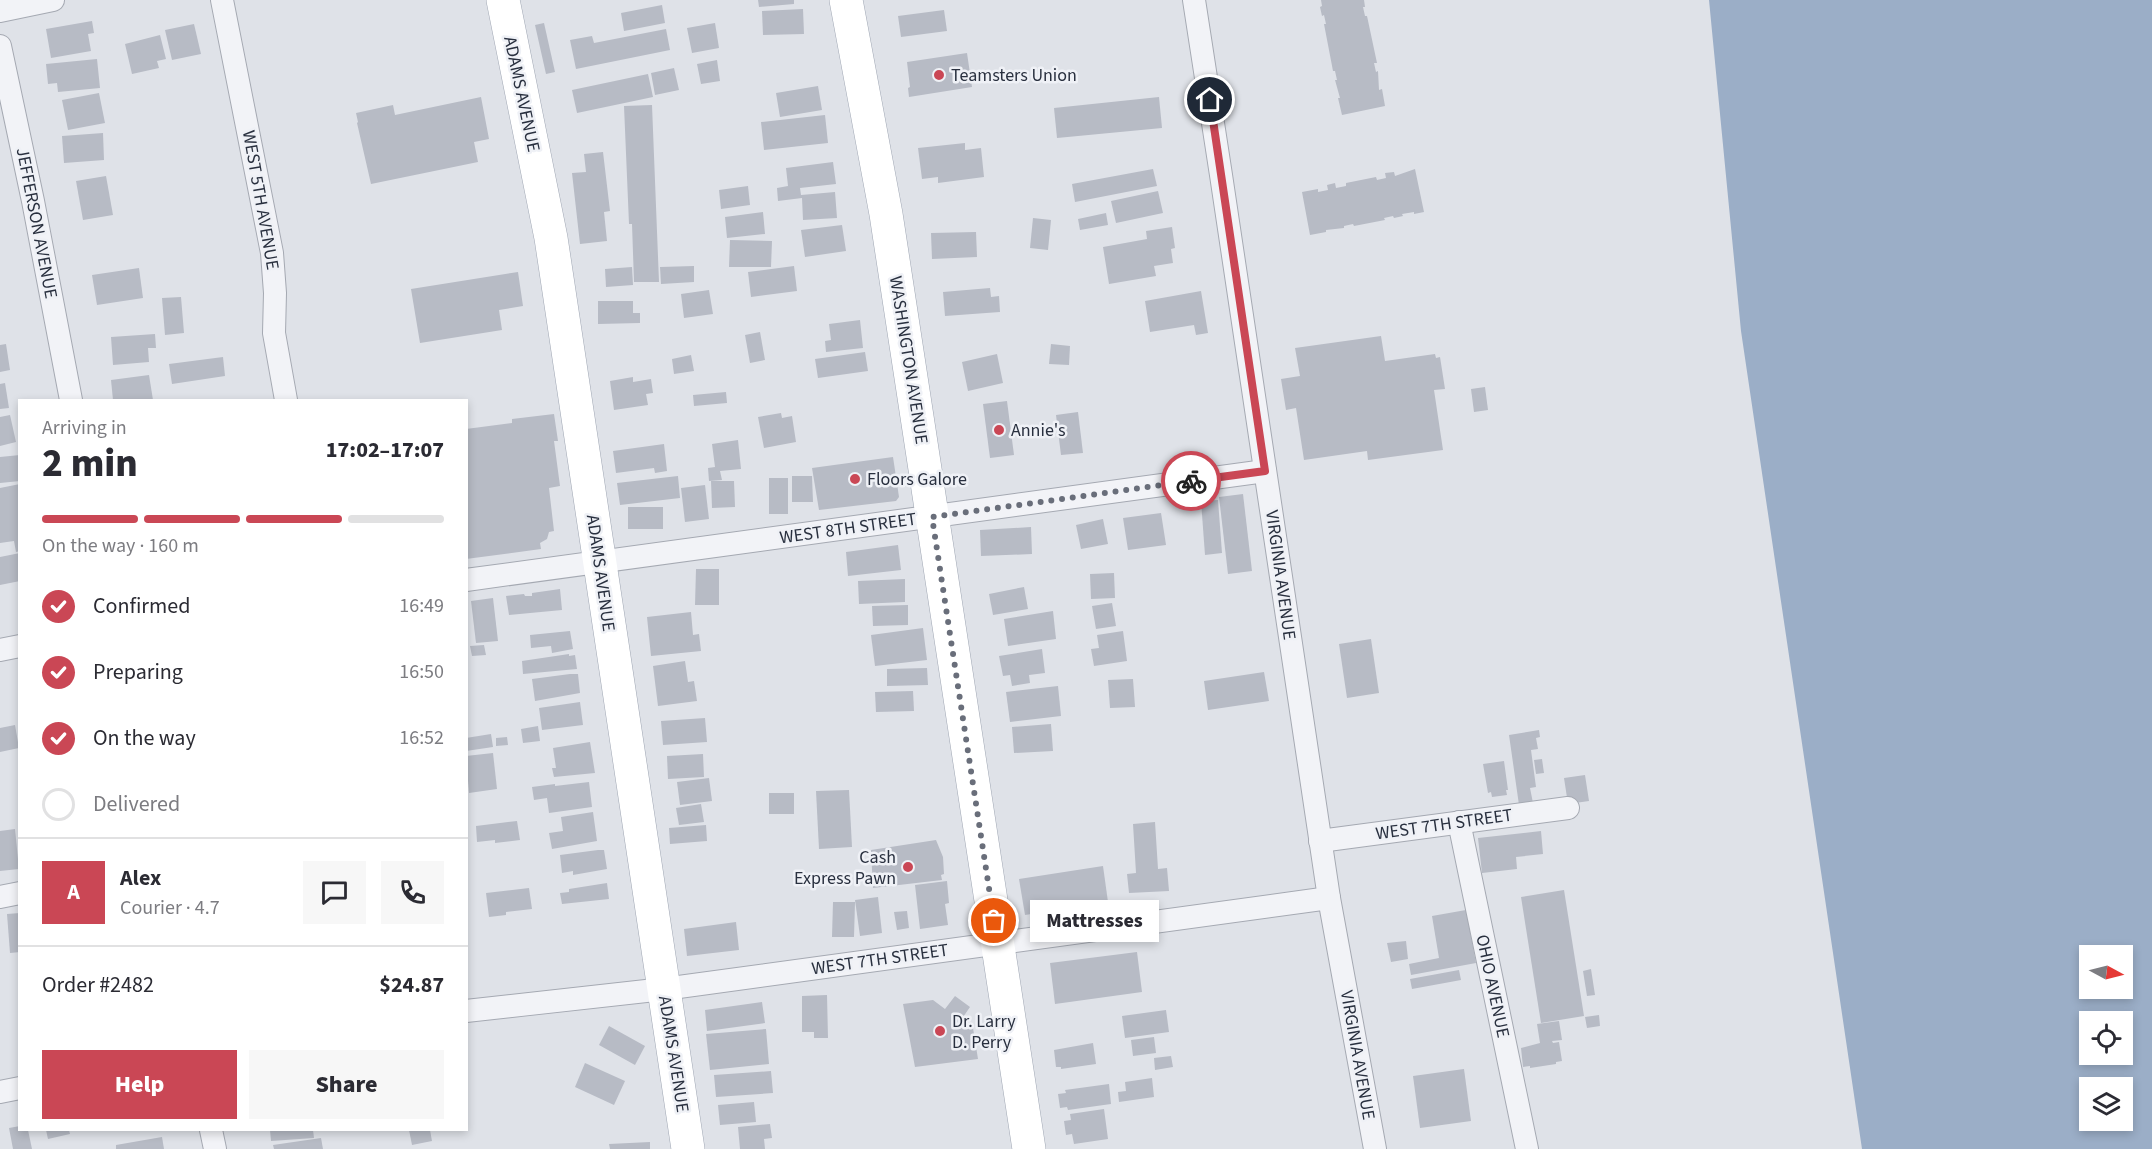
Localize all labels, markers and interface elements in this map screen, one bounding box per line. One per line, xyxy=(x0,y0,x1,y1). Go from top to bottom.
street label: ADAMS AVENUE xyxy=(497,34,546,154)
place label: Teamsters Union xyxy=(951,63,1077,88)
marker: Teamsters Union xyxy=(932,68,946,82)
pin xyxy=(1184,74,1235,125)
icon: home xyxy=(1193,83,1226,116)
street label: WEST 5TH AVENUE xyxy=(236,128,285,272)
street label: JEFFERSON AVENUE xyxy=(10,146,63,301)
street label: WASHINGTON AVENUE xyxy=(883,274,934,446)
text: Arriving in xyxy=(42,414,127,442)
place label: Annie's xyxy=(1011,418,1066,443)
marker: Annie's xyxy=(992,423,1006,437)
text: 17:02–17:07 xyxy=(326,434,444,466)
text: 2 min xyxy=(42,436,138,492)
courier xyxy=(1161,451,1221,511)
icon: bike xyxy=(1175,465,1208,498)
place label: Floors Galore xyxy=(867,467,967,492)
marker: Floors Galore xyxy=(848,472,862,486)
street label: WEST 8TH STREET xyxy=(778,506,918,550)
street label: VIRGINIA AVENUE xyxy=(1259,509,1302,642)
street label: ADAMS AVENUE xyxy=(580,513,621,633)
text: On the way · 160 m xyxy=(42,532,199,560)
icon: check xyxy=(42,590,75,623)
text: Confirmed xyxy=(93,590,190,622)
text: 16:49 xyxy=(399,592,444,620)
icon: check xyxy=(42,656,75,689)
text: Preparing xyxy=(93,656,183,688)
text: 16:50 xyxy=(399,658,444,686)
icon: check xyxy=(42,722,75,755)
text: On the way xyxy=(93,722,196,754)
text: 16:52 xyxy=(399,724,444,752)
text: Delivered xyxy=(93,788,180,820)
street label: WEST 7TH STREET xyxy=(1374,802,1514,846)
place label: Cash Express Pawn xyxy=(794,845,896,891)
marker: Cash Express Pawn xyxy=(901,860,915,874)
button: chat xyxy=(303,861,366,924)
button: phone xyxy=(381,861,444,924)
text: Alex xyxy=(120,862,161,894)
text: A xyxy=(67,876,80,908)
text: Courier · 4.7 xyxy=(120,894,220,922)
pin xyxy=(968,895,1019,946)
callout: Mattresses xyxy=(1030,900,1159,942)
icon: bag xyxy=(977,904,1010,937)
text: Mattresses xyxy=(1046,907,1143,935)
street label: OHIO AVENUE xyxy=(1469,932,1516,1040)
street label: WEST 7TH STREET xyxy=(810,937,950,981)
north arrow xyxy=(2079,945,2133,999)
map controls xyxy=(2079,945,2133,1131)
text: Order #2482 xyxy=(42,969,154,1001)
text: $24.87 xyxy=(379,969,444,1001)
street label: VIRGINIA AVENUE xyxy=(1334,988,1381,1122)
street label: ADAMS AVENUE xyxy=(652,994,695,1114)
place label: Dr. Larry D. Perry xyxy=(952,1009,1016,1055)
button: locate xyxy=(2079,1011,2133,1065)
marker: Dr. Larry D. Perry xyxy=(933,1024,947,1038)
button: Help xyxy=(42,1050,237,1119)
button: Share xyxy=(249,1050,444,1119)
button: layers xyxy=(2079,1077,2133,1131)

